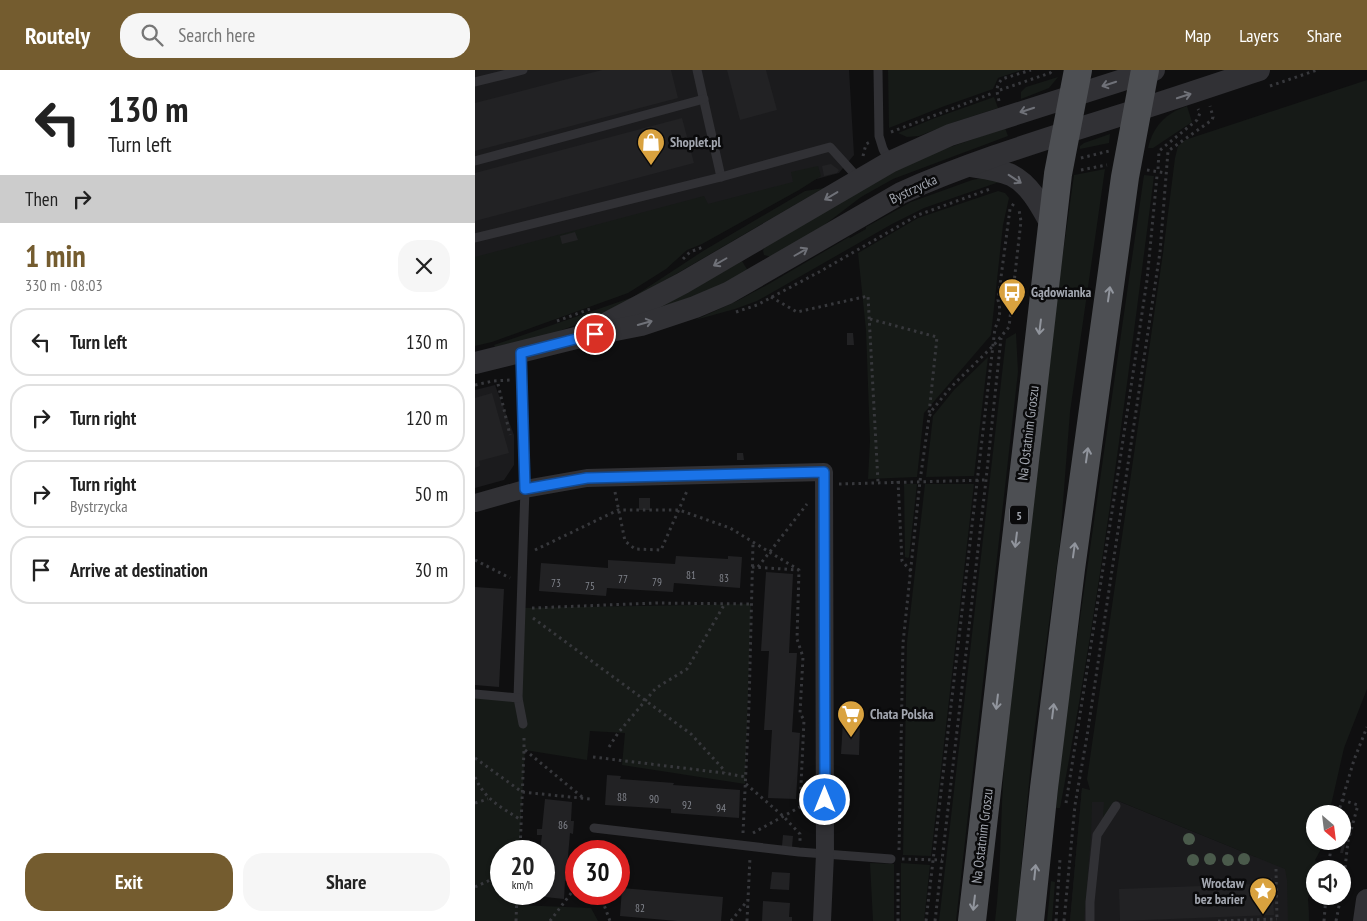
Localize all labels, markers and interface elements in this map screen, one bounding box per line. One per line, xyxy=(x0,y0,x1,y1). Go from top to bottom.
search box xyxy=(120,13,470,58)
text: Routely xyxy=(25,20,90,51)
icon: search xyxy=(138,21,166,49)
text: Search here xyxy=(178,23,255,47)
text: Map xyxy=(1185,24,1211,47)
text: Layers xyxy=(1239,24,1279,47)
text: Share xyxy=(1307,24,1342,47)
one-way arrow xyxy=(1102,80,1117,89)
text: 130 m xyxy=(108,86,189,132)
icon: left xyxy=(25,90,90,155)
one-way arrow xyxy=(1176,90,1192,100)
one-way arrow xyxy=(1020,106,1035,115)
shop icon: Shoplet.pl xyxy=(636,127,666,166)
text: Turn left xyxy=(108,130,172,158)
place label: Shoplet.pl xyxy=(670,133,722,151)
street label: Bystrzycka xyxy=(886,170,940,208)
one-way arrow xyxy=(1008,174,1022,184)
icon: right xyxy=(68,185,96,213)
text: Then xyxy=(25,187,58,211)
one-way arrow xyxy=(825,192,839,202)
text: 1 min xyxy=(25,236,86,275)
button: close xyxy=(398,240,450,292)
one-way arrow xyxy=(794,246,808,256)
one-way arrow xyxy=(713,257,728,267)
text: 330 m · 08:03 xyxy=(25,275,103,295)
bus stop icon: Gądowianka xyxy=(997,277,1027,316)
place label: Gądowianka xyxy=(1031,283,1092,301)
one-way arrow xyxy=(1104,286,1114,302)
pin xyxy=(574,313,616,355)
one-way arrow xyxy=(636,318,652,328)
one-way arrow xyxy=(1035,319,1045,335)
icon: arrive xyxy=(581,320,609,348)
icon: left xyxy=(27,328,55,356)
text: Turn left xyxy=(70,330,127,354)
text: 130 m xyxy=(406,330,448,354)
street label: Na Ostatnim Groszu xyxy=(1013,384,1043,482)
icon: right xyxy=(27,404,55,432)
text: Turn right xyxy=(70,406,136,430)
text: 120 m xyxy=(406,406,448,430)
one-way arrow xyxy=(1082,447,1092,463)
text: Turn right xyxy=(70,472,136,496)
icon: right xyxy=(27,480,55,508)
text: 50 m xyxy=(415,482,448,506)
text: Bystrzycka xyxy=(70,496,128,516)
road number: 5 xyxy=(1010,506,1028,524)
one-way arrow xyxy=(1011,532,1021,548)
one-way arrow xyxy=(1069,542,1079,558)
icon: arrive xyxy=(27,556,55,584)
text: Arrive at destination xyxy=(70,558,208,582)
text: 30 m xyxy=(415,558,448,582)
house number: 81 xyxy=(686,568,696,582)
house number: 83 xyxy=(719,571,729,585)
house number: 77 xyxy=(618,572,628,586)
house number: 79 xyxy=(652,575,662,589)
house number: 73 xyxy=(551,576,561,590)
house number: 75 xyxy=(585,579,595,593)
one-way arrow xyxy=(992,694,1002,710)
supermarket icon: Chata Polska xyxy=(836,699,866,738)
one-way arrow xyxy=(1048,703,1058,719)
place label: Chata Polska xyxy=(870,705,934,723)
position arrow xyxy=(798,773,850,825)
street label: Na Ostatnim Groszu xyxy=(967,787,997,885)
house number: 88 xyxy=(617,790,627,804)
house number: 90 xyxy=(649,792,659,806)
house number: 92 xyxy=(682,798,692,812)
house number: 94 xyxy=(716,801,726,815)
north arrow xyxy=(1306,805,1351,850)
map controls xyxy=(1306,805,1351,905)
house number: 86 xyxy=(558,818,568,832)
speed limit sign: 30 xyxy=(565,840,630,905)
text: 20 xyxy=(511,850,534,882)
button: Exit xyxy=(25,853,233,911)
button: Share xyxy=(243,853,450,911)
button: sound xyxy=(1306,860,1351,905)
one-way arrow xyxy=(1030,865,1040,881)
place label: Wrocław bez barier xyxy=(1195,874,1245,908)
place icon: Wrocław bez barier xyxy=(1248,876,1278,915)
text: km/h xyxy=(512,877,533,892)
one-way arrow xyxy=(969,895,979,911)
house number: 82 xyxy=(635,901,645,915)

